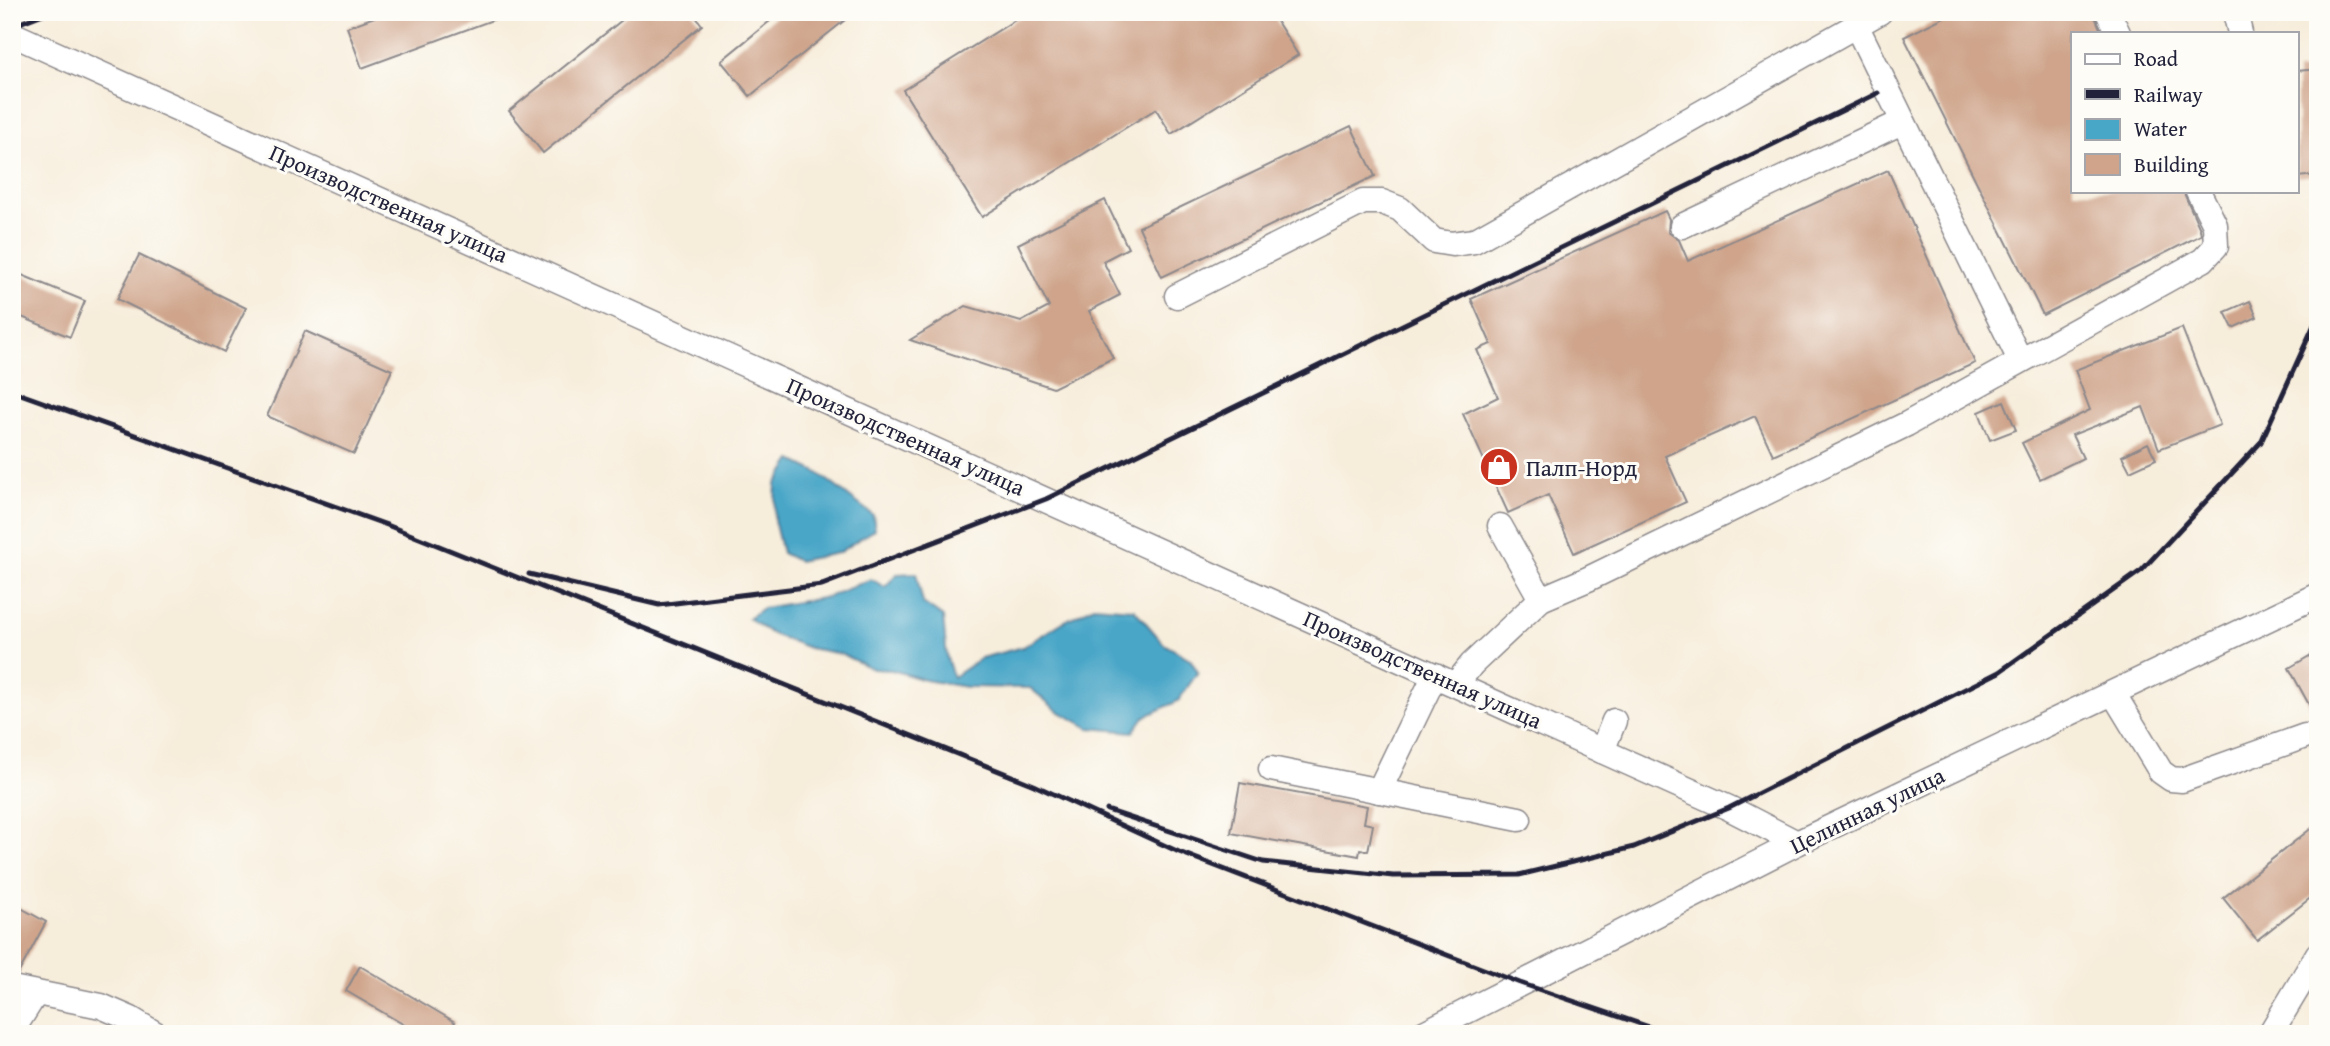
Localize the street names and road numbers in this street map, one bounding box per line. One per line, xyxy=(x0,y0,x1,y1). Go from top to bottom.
street label: Производственная улица xyxy=(265,135,514,271)
street label: Производственная улица xyxy=(782,368,1031,504)
street label: Производственная улица xyxy=(1299,601,1548,737)
street label: Целинная улица xyxy=(1784,758,1950,862)

